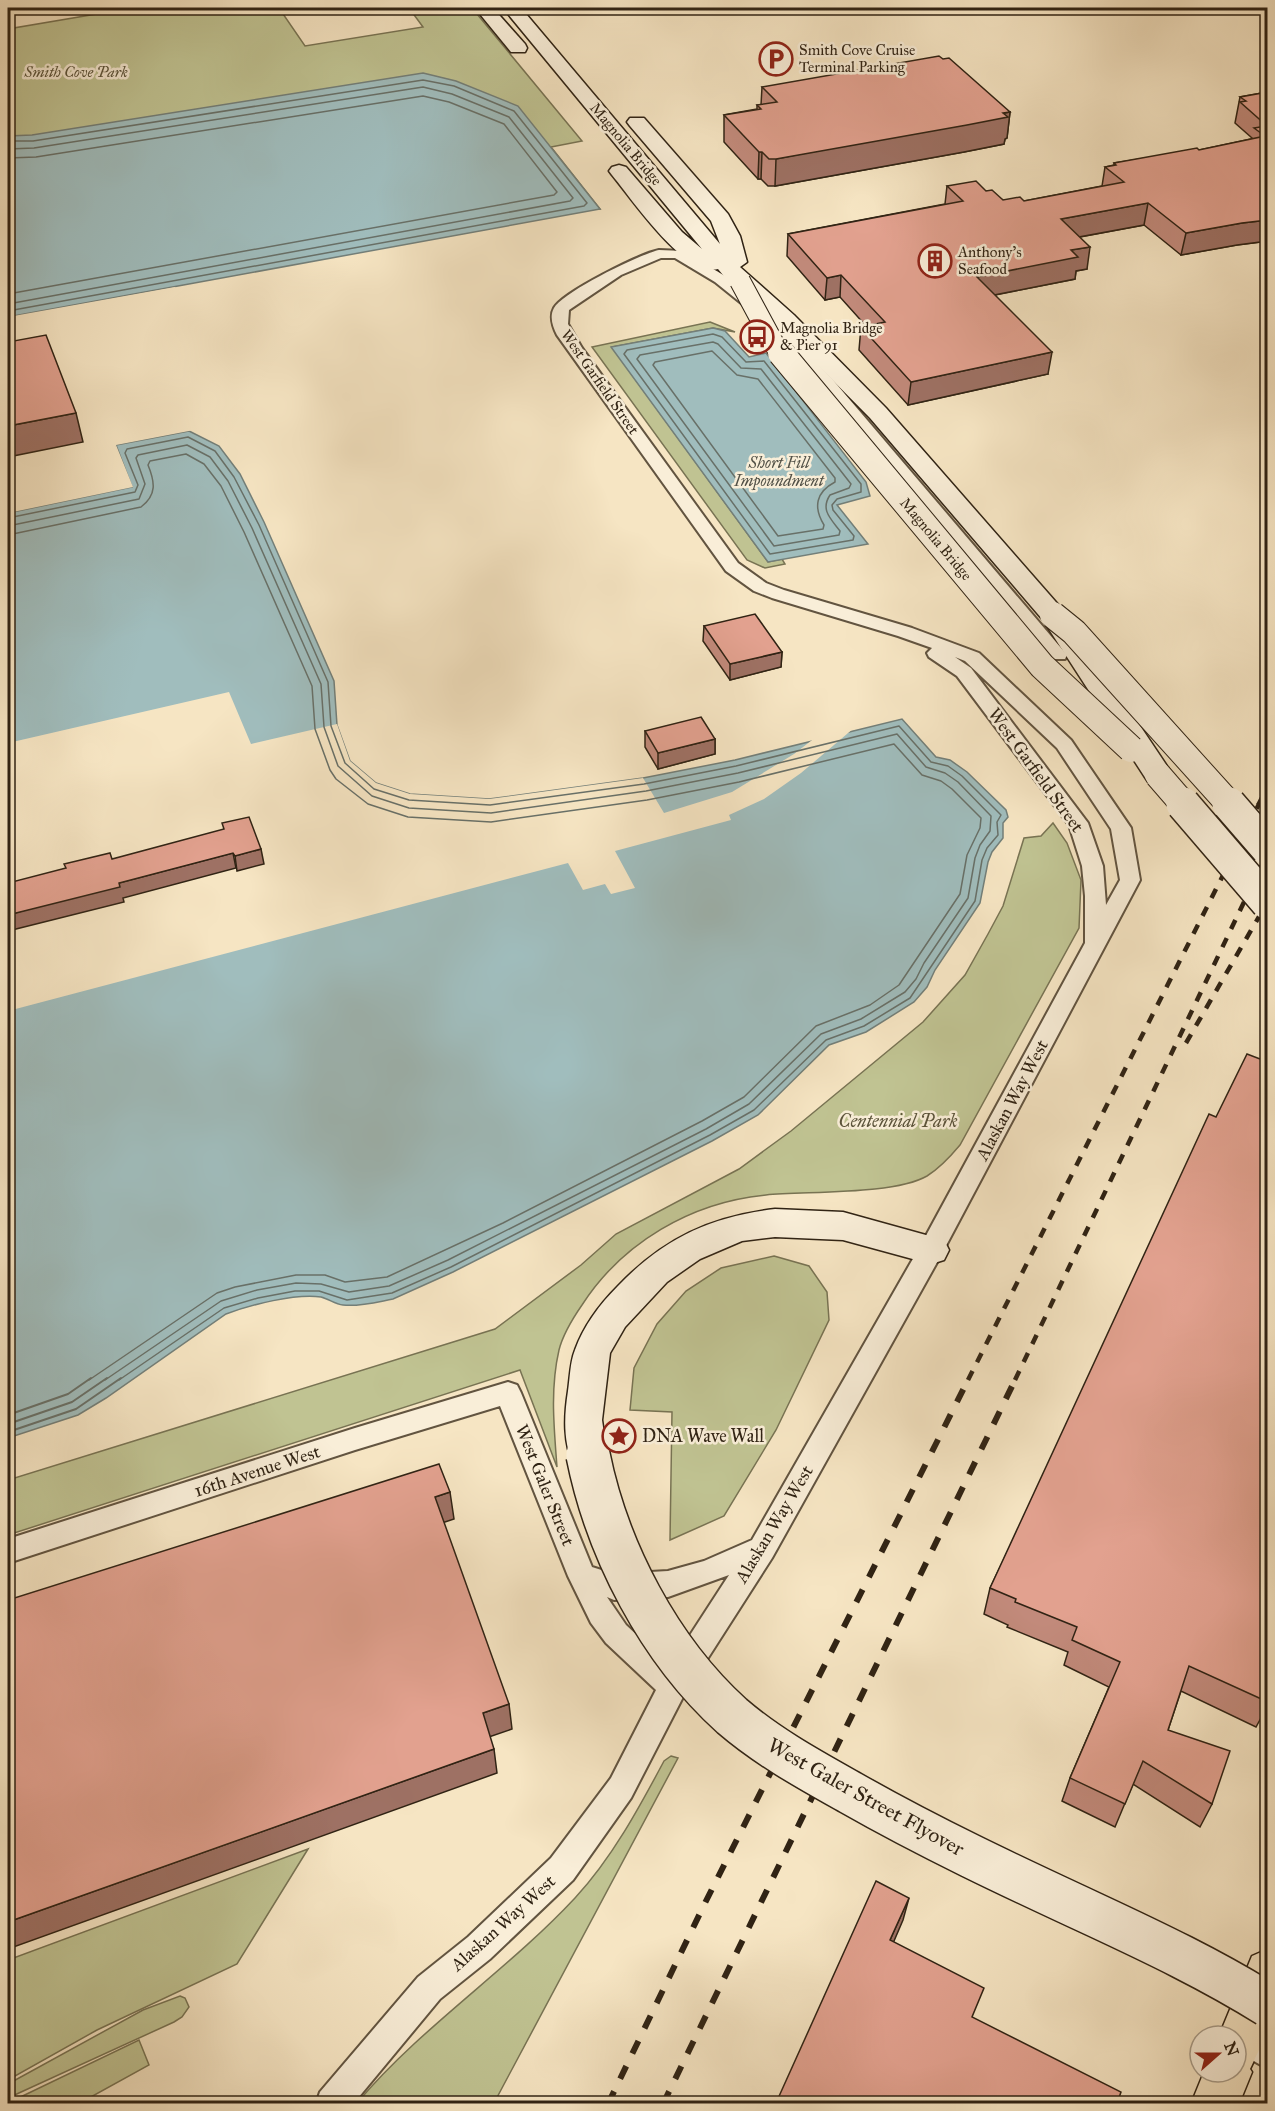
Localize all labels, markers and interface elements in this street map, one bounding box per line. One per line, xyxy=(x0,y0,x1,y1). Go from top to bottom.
parking icon: Smith Cove Cruise Terminal Parking xyxy=(758,41,794,77)
place label: Smith Cove Cruise Terminal Parking xyxy=(799,41,915,76)
park label: Smith Cove Park xyxy=(23,63,128,81)
street label: Magnolia Bridge xyxy=(586,99,666,189)
building icon: Anthony's Seafood xyxy=(917,243,953,279)
place label: Anthony's Seafood xyxy=(957,243,1022,278)
bus stop icon: Magnolia Bridge & Pier 91 xyxy=(739,319,775,355)
place label: Magnolia Bridge & Pier 91 xyxy=(780,319,883,354)
street label: West Garfield Street xyxy=(557,326,643,438)
water label: Short Fill Impoundment xyxy=(733,453,825,491)
street label: Magnolia Bridge xyxy=(896,494,976,584)
street label: West Garfield Street xyxy=(983,703,1089,837)
street label: Alaskan Way West xyxy=(971,1035,1053,1165)
park label: Centennial Park xyxy=(839,1110,957,1132)
place icon: DNA Wave Wall xyxy=(601,1418,637,1454)
street label: West Galer Street xyxy=(511,1421,580,1550)
place label: DNA Wave Wall xyxy=(642,1425,764,1447)
street label: 16th Avenue West xyxy=(191,1440,323,1502)
street label: Alaskan Way West xyxy=(730,1461,818,1588)
street label: West Galer Street Flyover xyxy=(763,1732,969,1862)
street label: Alaskan Way West xyxy=(445,1870,560,1976)
north arrow xyxy=(1188,2024,1248,2084)
text: N xyxy=(1220,2039,1243,2059)

